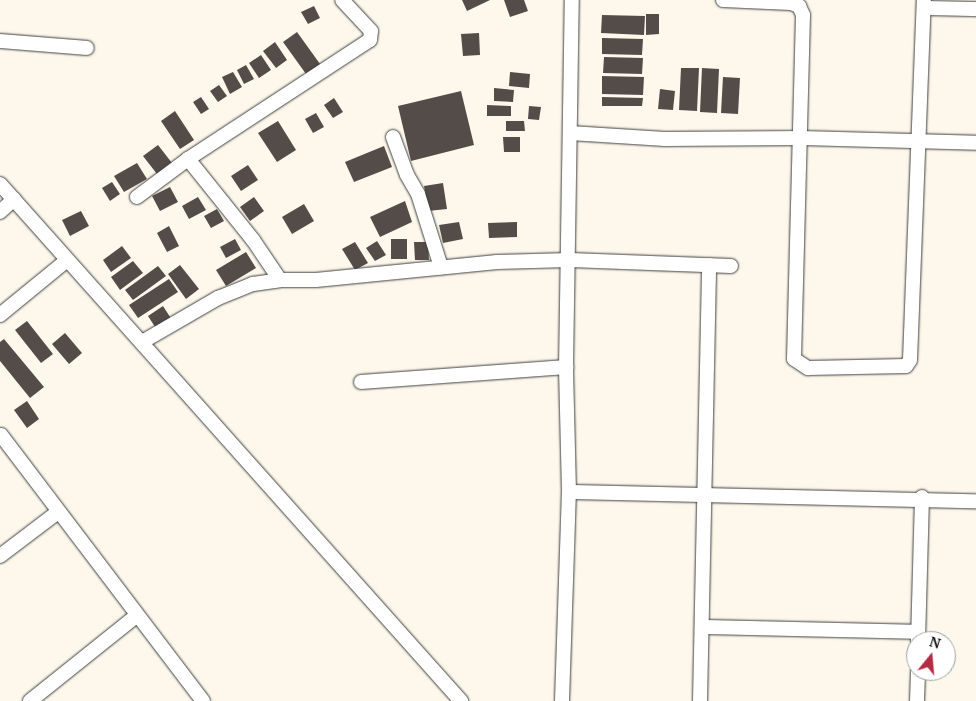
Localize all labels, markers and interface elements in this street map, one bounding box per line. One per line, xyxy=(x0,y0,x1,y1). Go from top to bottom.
north arrow xyxy=(906,631,956,681)
text: N xyxy=(927,631,943,653)

